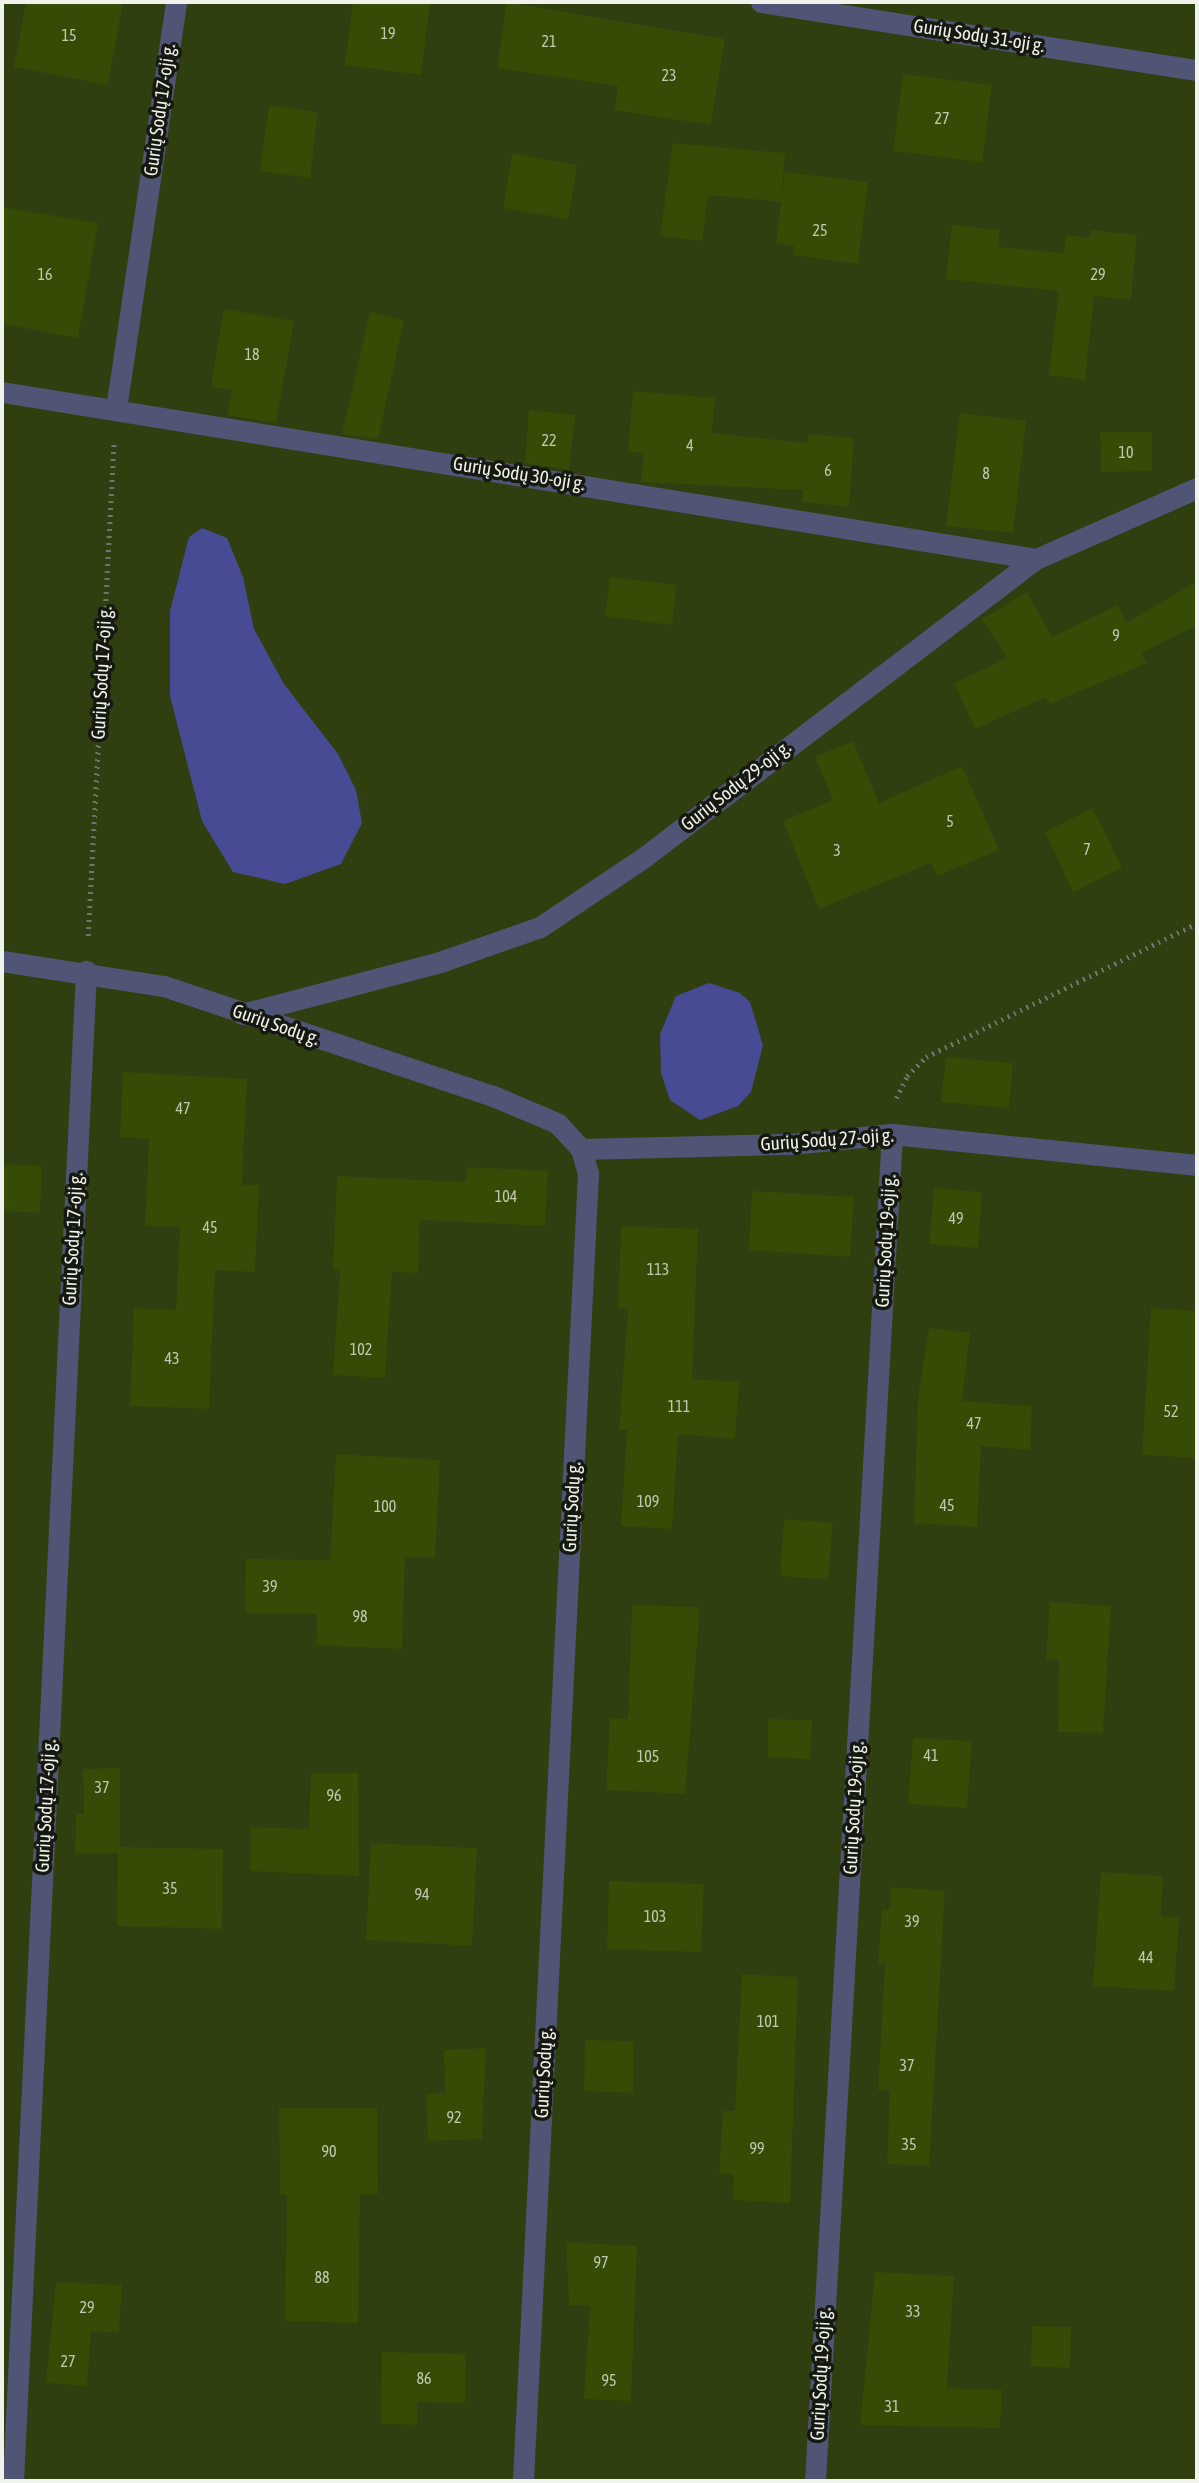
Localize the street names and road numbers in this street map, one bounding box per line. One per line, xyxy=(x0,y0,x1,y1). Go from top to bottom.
street label: Gurių Sodų 31-oji g. xyxy=(912,14,1046,58)
street label: Gurių Sodų 17-oji g. xyxy=(139,42,181,178)
street label: Gurių Sodų 30-oji g. xyxy=(451,452,587,496)
street label: Gurių Sodų 17-oji g. xyxy=(87,606,117,740)
street label: Gurių Sodų 29-oji g. xyxy=(677,736,795,836)
street label: Gurių Sodų g. xyxy=(230,1000,322,1050)
street label: Gurių Sodų 27-oji g. xyxy=(760,1124,894,1156)
street label: Gurių Sodų 17-oji g. xyxy=(58,1172,88,1306)
street label: Gurių Sodų 19-oji g. xyxy=(871,1174,901,1308)
street label: Gurių Sodų g. xyxy=(558,1461,586,1553)
street label: Gurių Sodų 17-oji g. xyxy=(31,1739,61,1873)
street label: Gurių Sodų 19-oji g. xyxy=(839,1741,869,1875)
street label: Gurių Sodų g. xyxy=(530,2027,558,2119)
street label: Gurių Sodų 19-oji g. xyxy=(806,2307,836,2441)

